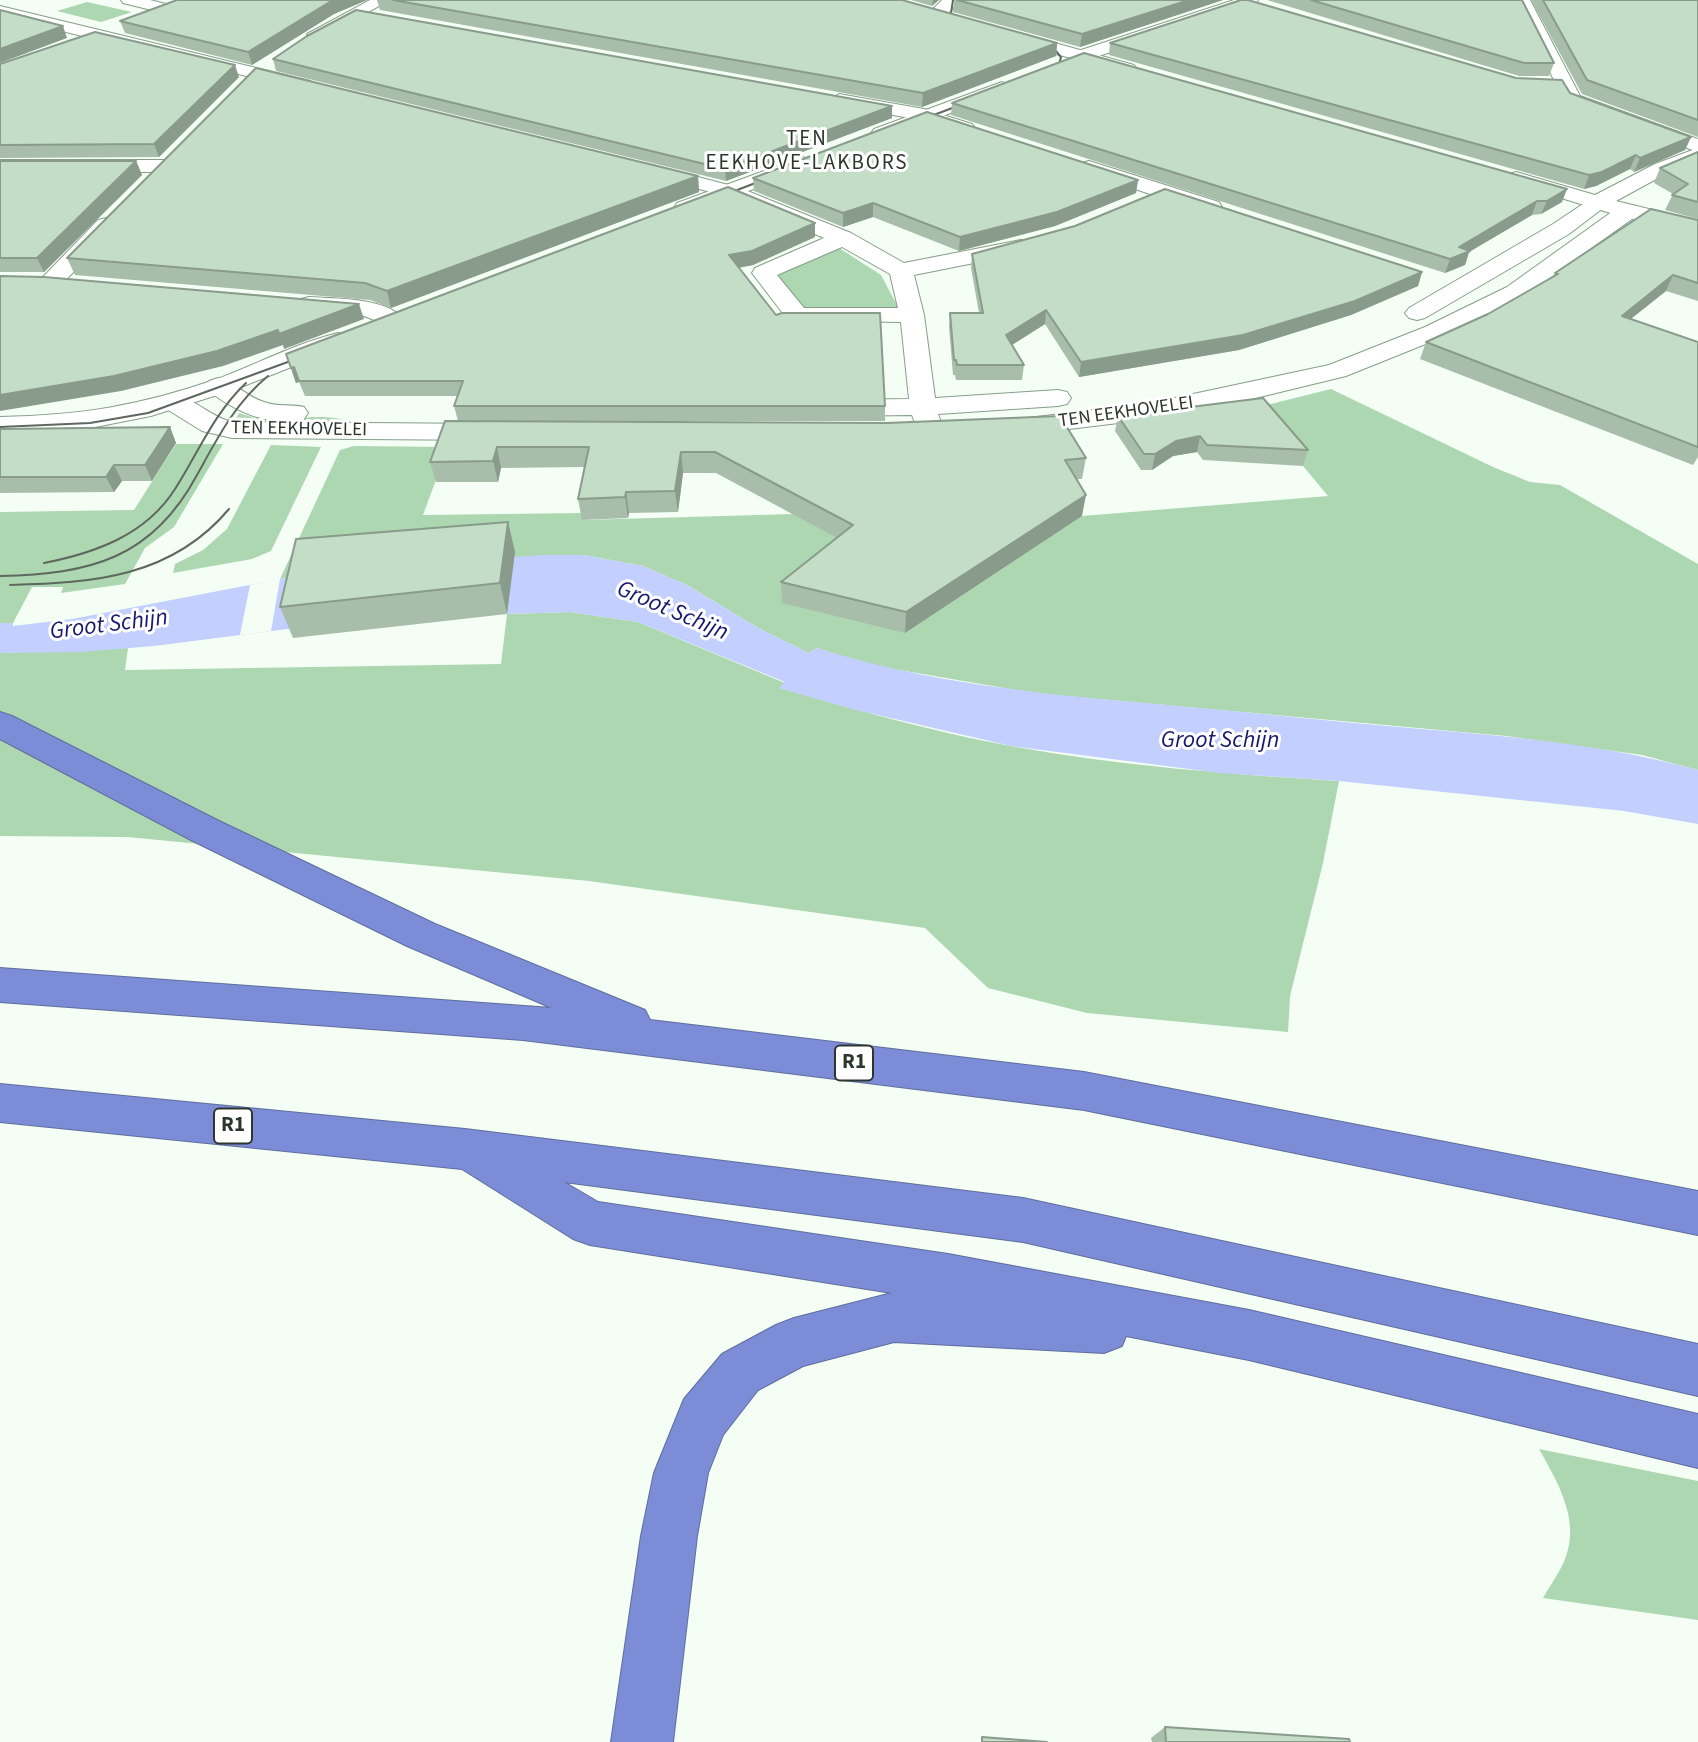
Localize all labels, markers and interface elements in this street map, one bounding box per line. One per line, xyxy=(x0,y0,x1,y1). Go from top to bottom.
district label: TEN EEKHOVE-LAKBORS xyxy=(707,127,907,177)
street label: TEN EEKHOVELEI xyxy=(1057,392,1195,434)
street label: TEN EEKHOVELEI xyxy=(231,417,367,443)
water label: Groot Schijn xyxy=(612,576,732,648)
water label: Groot Schijn xyxy=(48,604,170,648)
water label: Groot Schijn xyxy=(1161,728,1279,756)
road number: R1 xyxy=(835,1046,873,1080)
road number: R1 xyxy=(214,1108,252,1144)

